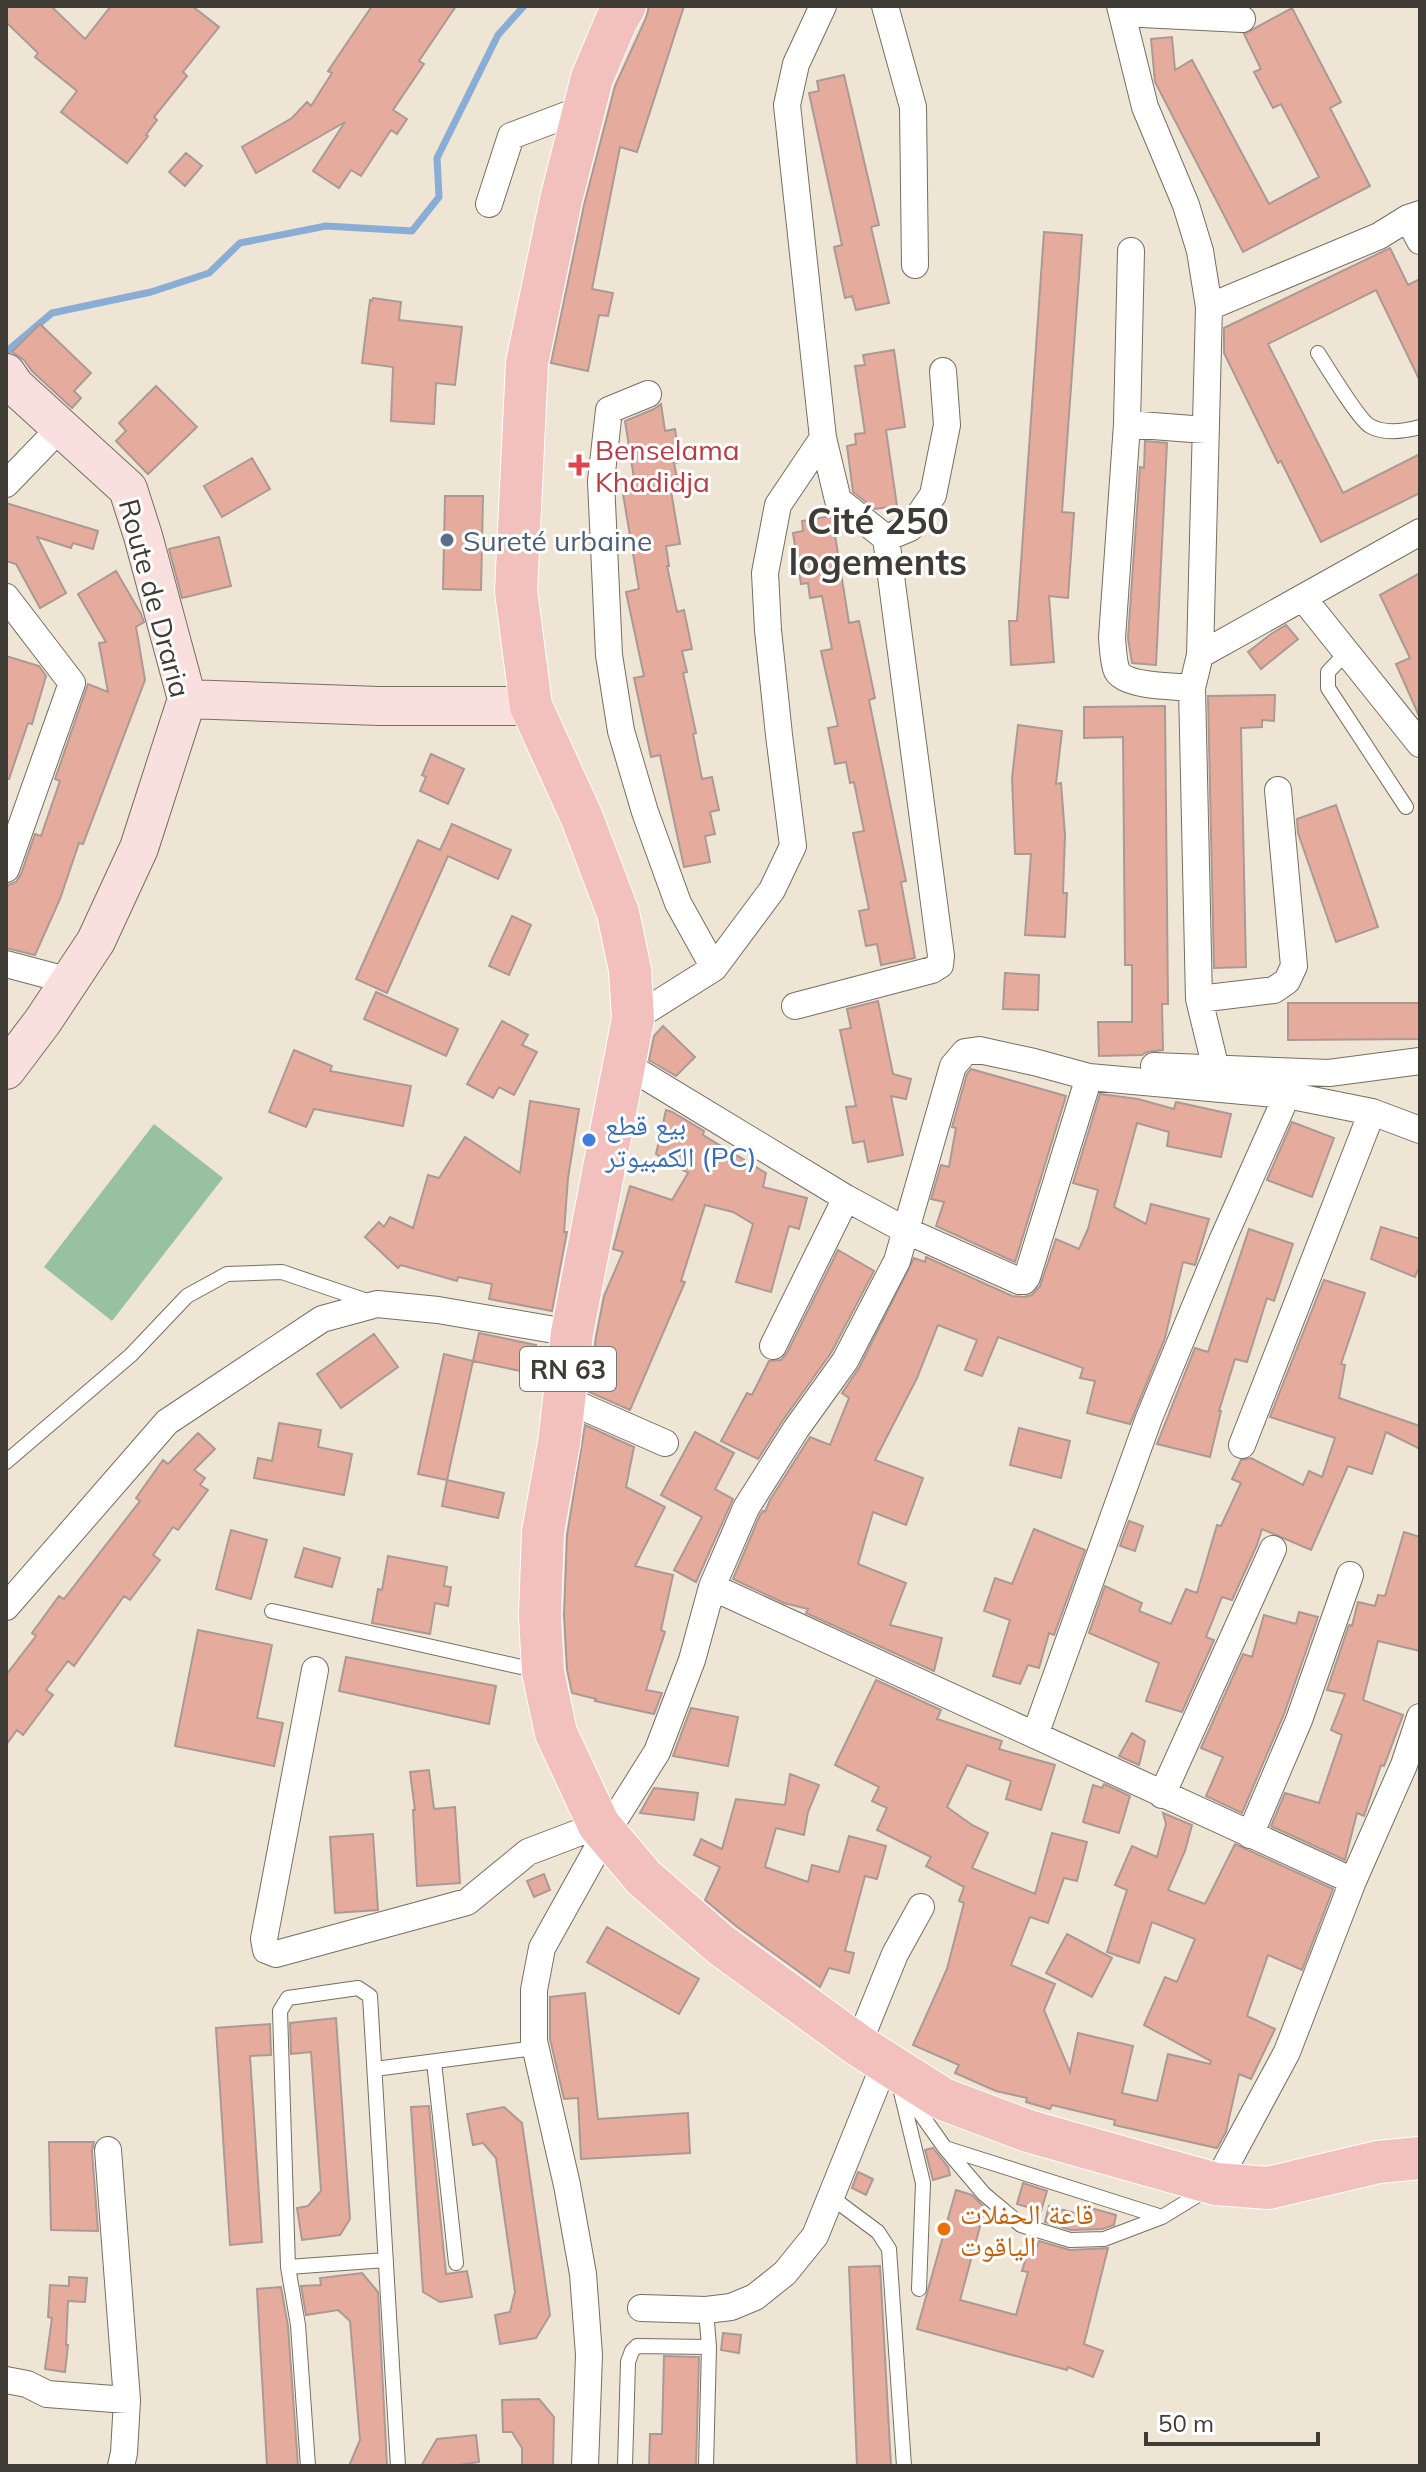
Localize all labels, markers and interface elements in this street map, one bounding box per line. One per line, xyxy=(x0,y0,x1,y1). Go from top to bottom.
place label: Benselama Khadidja xyxy=(595,432,740,499)
marker: Benselama Khadidja xyxy=(570,456,588,474)
street label: Route de Draria xyxy=(112,495,198,701)
district label: Cité 250 logements xyxy=(789,498,967,584)
place label: Sureté urbaine xyxy=(463,523,652,558)
marker: Sureté urbaine xyxy=(438,531,456,549)
place label: بيع قطع الكمبيوتر (PC) xyxy=(604,1107,757,1174)
marker: بيع قطع الكمبيوتر (PC) xyxy=(580,1131,598,1149)
road number: RN 63 xyxy=(520,1347,616,1391)
place label: قاعة الحفلات الياقوت xyxy=(960,2196,1094,2263)
marker: قاعة الحفلات الياقوت xyxy=(935,2220,953,2238)
scale bar xyxy=(1146,2396,1318,2446)
text: 50 m xyxy=(1158,2408,1214,2438)

